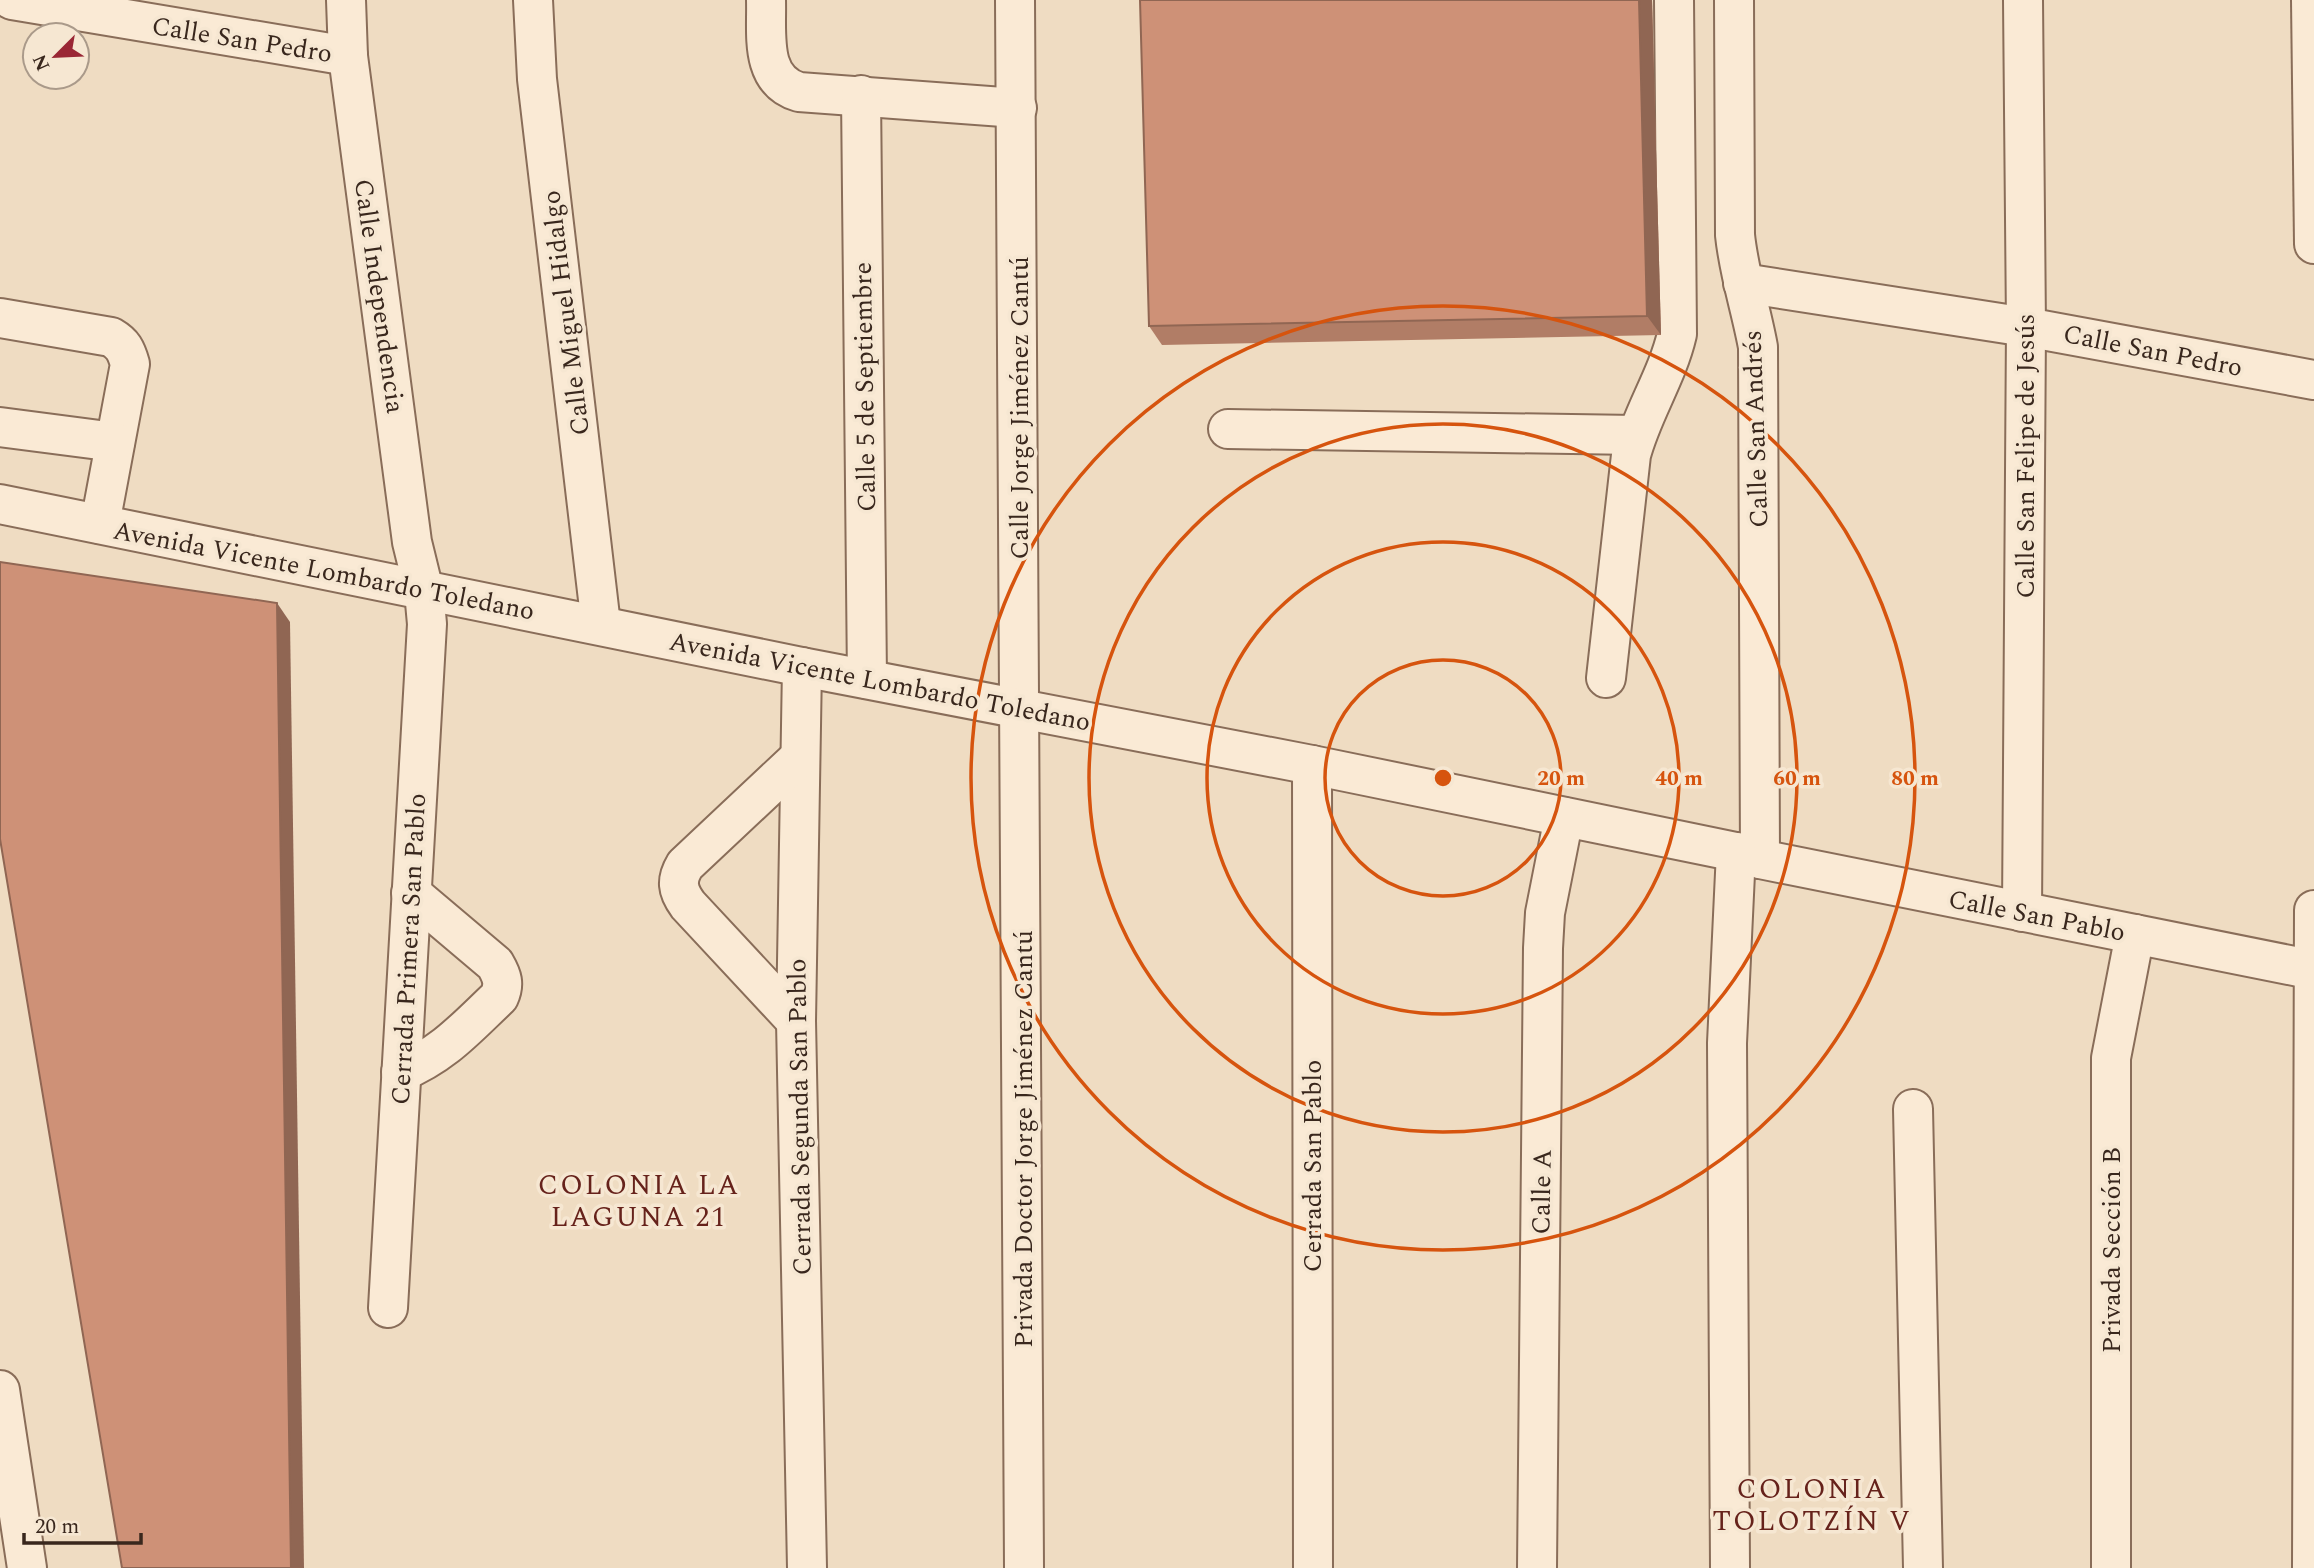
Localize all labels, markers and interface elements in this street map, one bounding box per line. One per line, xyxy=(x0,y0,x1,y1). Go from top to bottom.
street label: Calle San Pedro xyxy=(149,6,335,74)
north arrow xyxy=(21,21,91,91)
text: N xyxy=(25,49,58,75)
street label: Calle Independencia xyxy=(343,176,415,416)
street label: Calle Miguel Hidalgo xyxy=(531,188,601,438)
street label: Calle Jorge Jiménez Cantú xyxy=(1000,256,1040,560)
street label: Calle 5 de Septiembre xyxy=(843,262,887,512)
street label: Calle San Felipe de Jesús xyxy=(2006,314,2046,598)
street label: Calle San Pedro xyxy=(2060,314,2246,388)
street label: Calle San Andrés xyxy=(1733,329,1779,529)
street label: Avenida Vicente Lombardo Toledano xyxy=(110,510,538,631)
street label: Avenida Vicente Lombardo Toledano xyxy=(666,621,1094,742)
text: 20 m xyxy=(1537,763,1585,795)
text: 40 m xyxy=(1655,763,1703,795)
text: 60 m xyxy=(1773,763,1821,795)
text: 80 m xyxy=(1891,763,1939,795)
centre of rings xyxy=(1431,766,1455,790)
street label: Cerrada Primera San Pablo xyxy=(381,792,437,1106)
street label: Calle San Pablo xyxy=(1945,879,2129,953)
street label: Privada Doctor Jorge Jiménez Cantú xyxy=(1004,930,1044,1348)
street label: Cerrada Segunda San Pablo xyxy=(777,958,823,1276)
street label: Cerrada San Pablo xyxy=(1293,1060,1333,1272)
street label: Privada Sección B xyxy=(2092,1147,2132,1353)
street label: Calle A xyxy=(1521,1149,1563,1235)
district label: COLONIA LA LAGUNA 21 xyxy=(538,1164,740,1239)
district label: COLONIA TOLOTZÍN V xyxy=(1712,1468,1912,1543)
scale bar xyxy=(24,1502,142,1546)
text: 20 m xyxy=(35,1511,79,1543)

